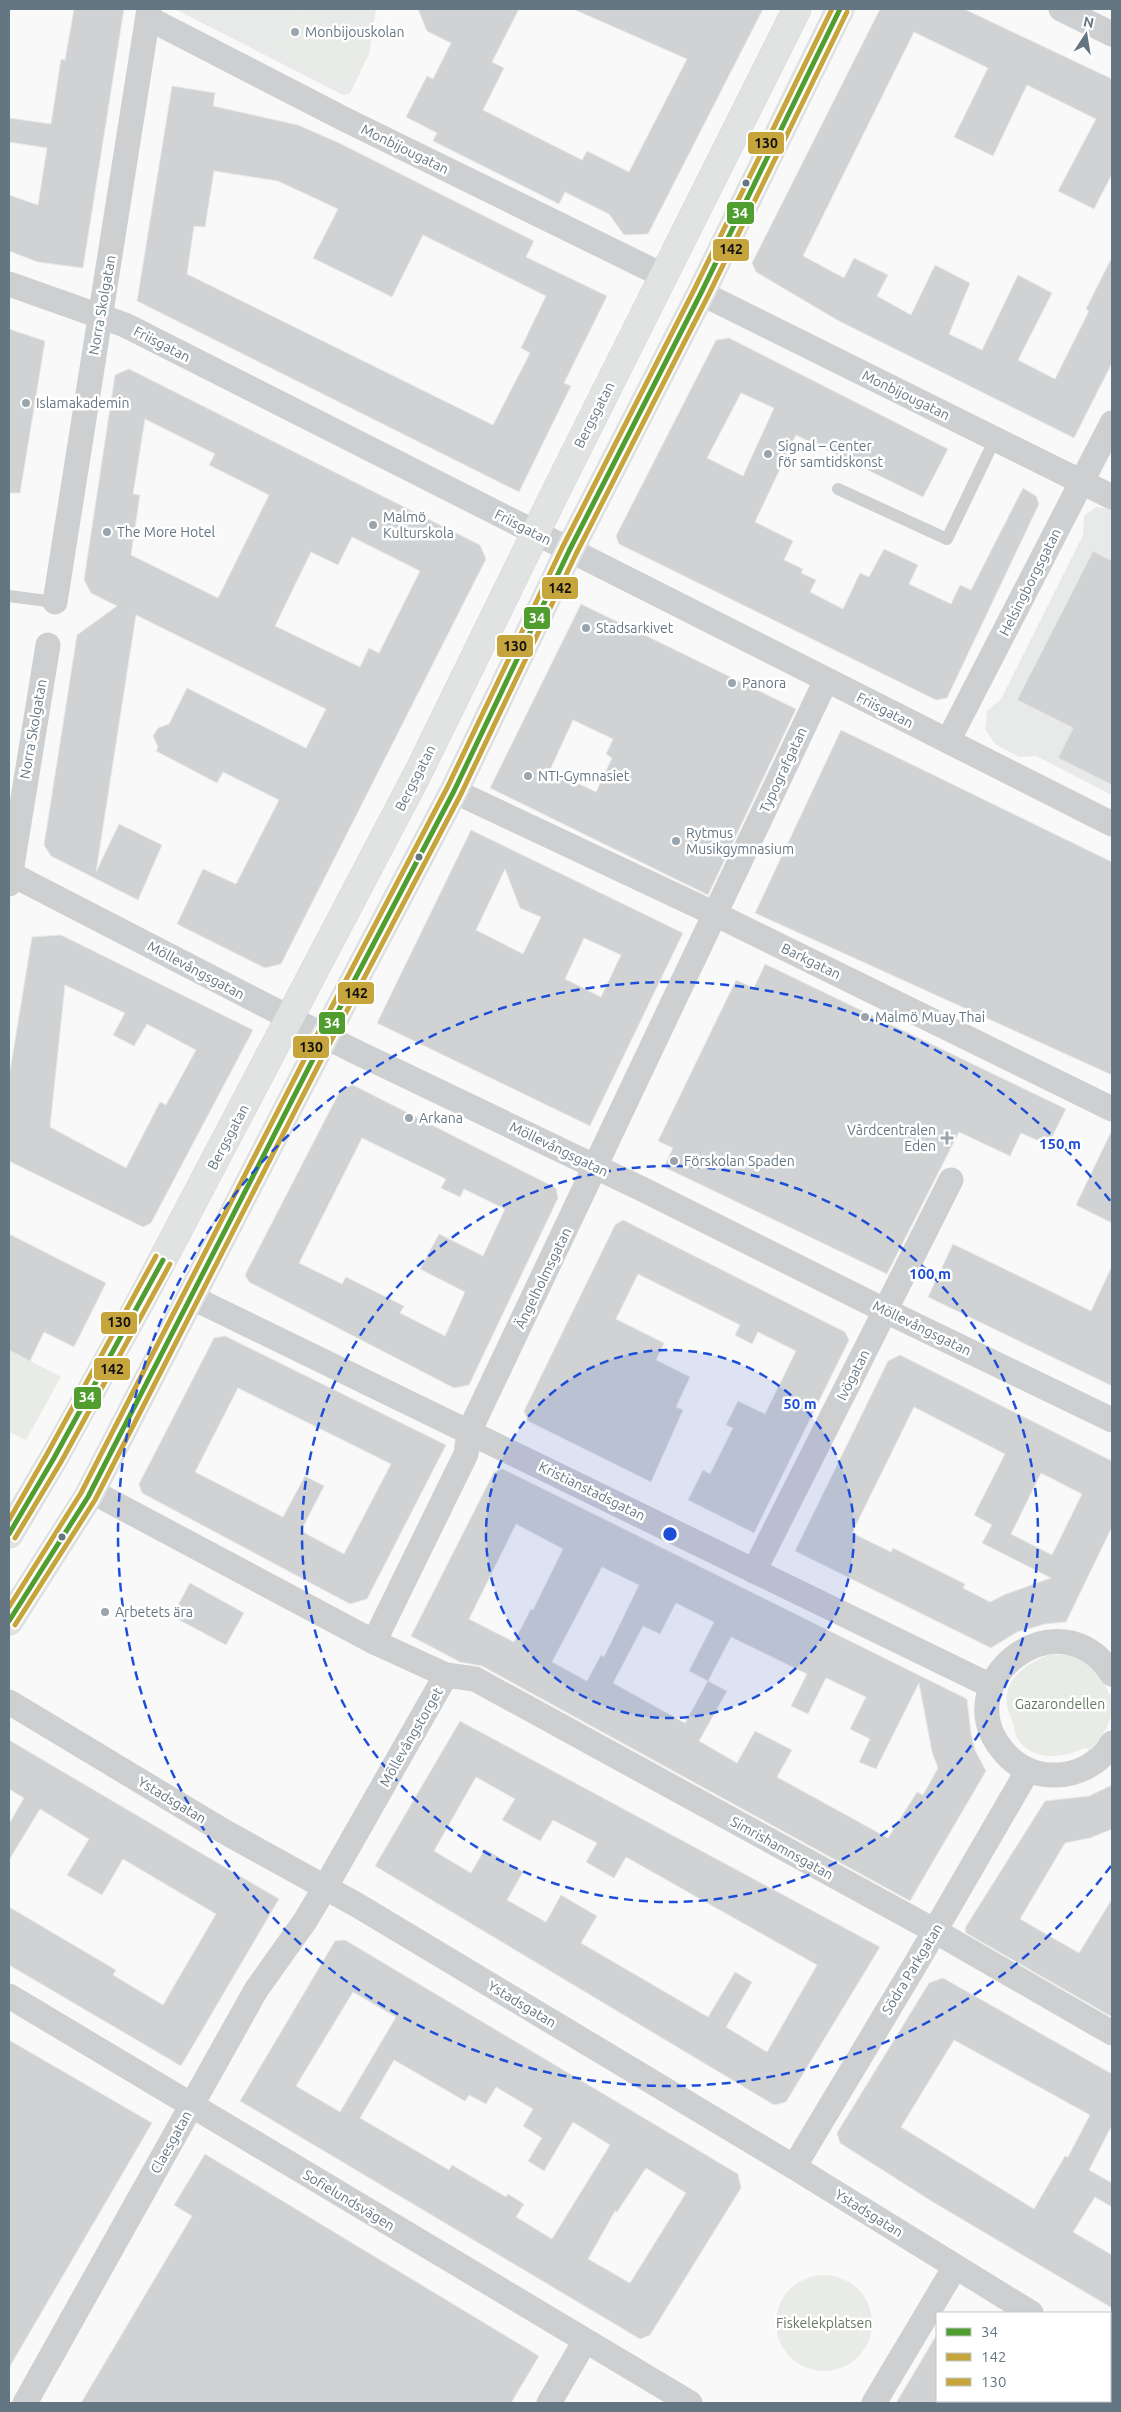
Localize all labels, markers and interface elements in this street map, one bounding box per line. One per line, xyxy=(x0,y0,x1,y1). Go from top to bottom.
north arrow xyxy=(1061,10,1111,60)
text: N xyxy=(1082,13,1095,31)
place label: Monbijouskolan xyxy=(305,24,404,40)
marker: Monbijouskolan xyxy=(289,26,301,38)
street label: Monbijougatan xyxy=(359,121,451,177)
line badge: 130 xyxy=(747,131,785,155)
text: 130 xyxy=(754,135,778,151)
unlabelled marker xyxy=(741,178,751,188)
line badge: 34 xyxy=(726,201,755,225)
text: 34 xyxy=(732,205,748,221)
line badge: 142 xyxy=(712,238,750,262)
text: 142 xyxy=(719,241,743,257)
street label: Norra Skolgatan xyxy=(85,254,119,356)
street label: Friisgatan xyxy=(131,323,193,365)
street label: Monbijougatan xyxy=(860,367,952,423)
street label: Bergsgatan xyxy=(571,379,617,451)
place label: Islamakademin xyxy=(36,395,129,411)
marker: Islamakademin xyxy=(20,397,32,409)
place label: Signal – Center för samtidskonst xyxy=(778,438,884,470)
marker: Signal – Center för samtidskonst xyxy=(762,448,774,460)
street label: Friisgatan xyxy=(492,506,554,548)
place label: Malmö Kulturskola xyxy=(383,509,454,541)
marker: Malmö Kulturskola xyxy=(367,519,379,531)
place label: The More Hotel xyxy=(117,524,215,540)
marker: The More Hotel xyxy=(101,526,113,538)
street label: Helsingborgsgatan xyxy=(996,526,1064,638)
line badge: 142 xyxy=(541,576,579,600)
text: 142 xyxy=(548,580,572,596)
line badge: 34 xyxy=(523,606,551,630)
text: 34 xyxy=(529,610,545,626)
place label: Stadsarkivet xyxy=(596,620,674,636)
marker: Stadsarkivet xyxy=(580,622,592,634)
line badge: 130 xyxy=(496,634,534,658)
text: 130 xyxy=(503,638,527,654)
place label: Panora xyxy=(742,675,786,691)
marker: Panora xyxy=(726,677,738,689)
street label: Norra Skolgatan xyxy=(16,678,50,780)
street label: Friisgatan xyxy=(854,689,916,731)
street label: Typografgatan xyxy=(756,725,810,815)
street label: Bergsgatan xyxy=(392,742,438,814)
place label: NTI-Gymnasiet xyxy=(538,768,630,784)
marker: NTI-Gymnasiet xyxy=(522,770,534,782)
place label: Rytmus Musikgymnasium xyxy=(686,825,794,857)
marker: Rytmus Musikgymnasium xyxy=(670,835,682,847)
unlabelled marker xyxy=(414,852,424,862)
street label: Möllevångsgatan xyxy=(145,938,247,1002)
street label: Barkgatan xyxy=(779,940,843,982)
line badge: 142 xyxy=(337,981,375,1005)
text: 142 xyxy=(344,985,368,1001)
place label: Malmö Muay Thai xyxy=(875,1009,985,1025)
line badge: 34 xyxy=(318,1011,346,1035)
marker: Malmö Muay Thai xyxy=(859,1011,871,1023)
text: 34 xyxy=(324,1015,340,1031)
line badge: 130 xyxy=(292,1035,330,1059)
text: 130 xyxy=(299,1039,323,1055)
street label: Bergsgatan xyxy=(204,1101,252,1173)
place label: Arkana xyxy=(419,1110,463,1126)
marker: Arkana xyxy=(403,1112,415,1124)
street label: Möllevångsgatan xyxy=(507,1118,611,1180)
place label: Vårdcentralen Eden xyxy=(847,1122,936,1154)
marker: Vårdcentralen Eden xyxy=(940,1131,954,1145)
text: 150 m xyxy=(1039,1135,1081,1152)
place label: Förskolan Spaden xyxy=(684,1153,795,1169)
marker: Förskolan Spaden xyxy=(668,1155,680,1167)
street label: Ängelholmsgatan xyxy=(512,1225,574,1331)
text: 100 m xyxy=(909,1265,951,1282)
street label: Möllevångsgatan xyxy=(870,1297,974,1359)
line badge: 130 xyxy=(100,1311,138,1335)
text: 130 xyxy=(107,1314,131,1330)
street label: Ivögatan xyxy=(834,1347,872,1403)
line badge: 142 xyxy=(93,1357,131,1381)
text: 142 xyxy=(100,1361,124,1377)
line badge: 34 xyxy=(73,1386,102,1410)
text: 34 xyxy=(79,1389,95,1405)
text: 50 m xyxy=(783,1395,817,1412)
street label: Kristianstadsgatan xyxy=(536,1458,648,1524)
centre of rings xyxy=(661,1525,679,1543)
unlabelled marker xyxy=(57,1532,67,1542)
place label: Arbetets ära xyxy=(115,1604,193,1620)
marker: Arbetets ära xyxy=(99,1606,111,1618)
street label: Möllevångstorget xyxy=(376,1684,446,1789)
park label: Gazarondellen xyxy=(1015,1696,1105,1712)
street label: Ystadsgatan xyxy=(135,1773,209,1827)
street label: Simrishamnsgatan xyxy=(728,1813,836,1883)
street label: Södra Parkgatan xyxy=(879,1921,945,2017)
street label: Ystadsgatan xyxy=(485,1977,559,2031)
street label: Claesgatan xyxy=(147,2108,195,2176)
street label: Sofielundsvägen xyxy=(300,2166,398,2234)
street label: Ystadsgatan xyxy=(832,2186,906,2240)
legend xyxy=(936,2312,1111,2402)
park label: Fiskelekplatsen xyxy=(776,2315,872,2331)
text: 34 xyxy=(981,2323,998,2340)
text: 142 xyxy=(981,2348,1006,2365)
text: 130 xyxy=(981,2373,1006,2390)

